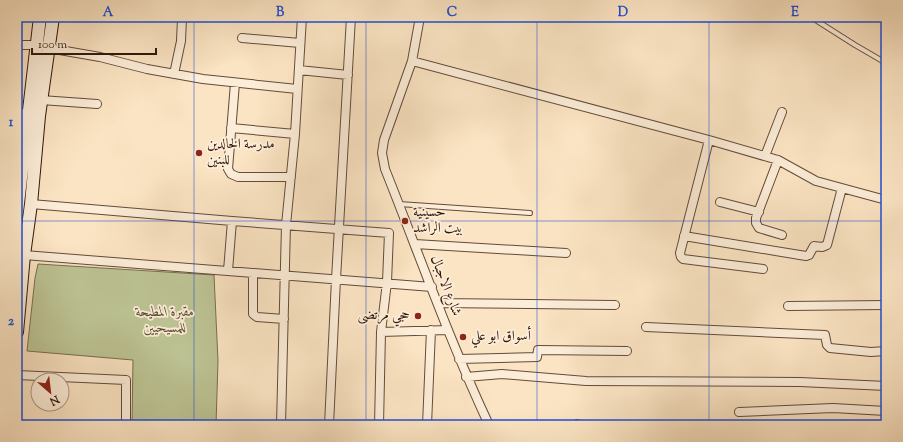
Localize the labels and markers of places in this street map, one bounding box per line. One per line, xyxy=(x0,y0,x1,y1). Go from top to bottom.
place label: مدرسة الخالدين للبنين xyxy=(207,135,275,171)
marker: مدرسة الخالدين للبنين xyxy=(194,148,204,158)
place label: حسينية بيت الراشد xyxy=(413,203,463,239)
marker: حسينية بيت الراشد xyxy=(400,216,410,226)
place label: حجي مرتضى xyxy=(357,306,410,327)
marker: حجي مرتضى xyxy=(413,311,423,321)
place label: أسواق ابو علي xyxy=(471,325,532,348)
marker: أسواق ابو علي xyxy=(458,332,468,342)

